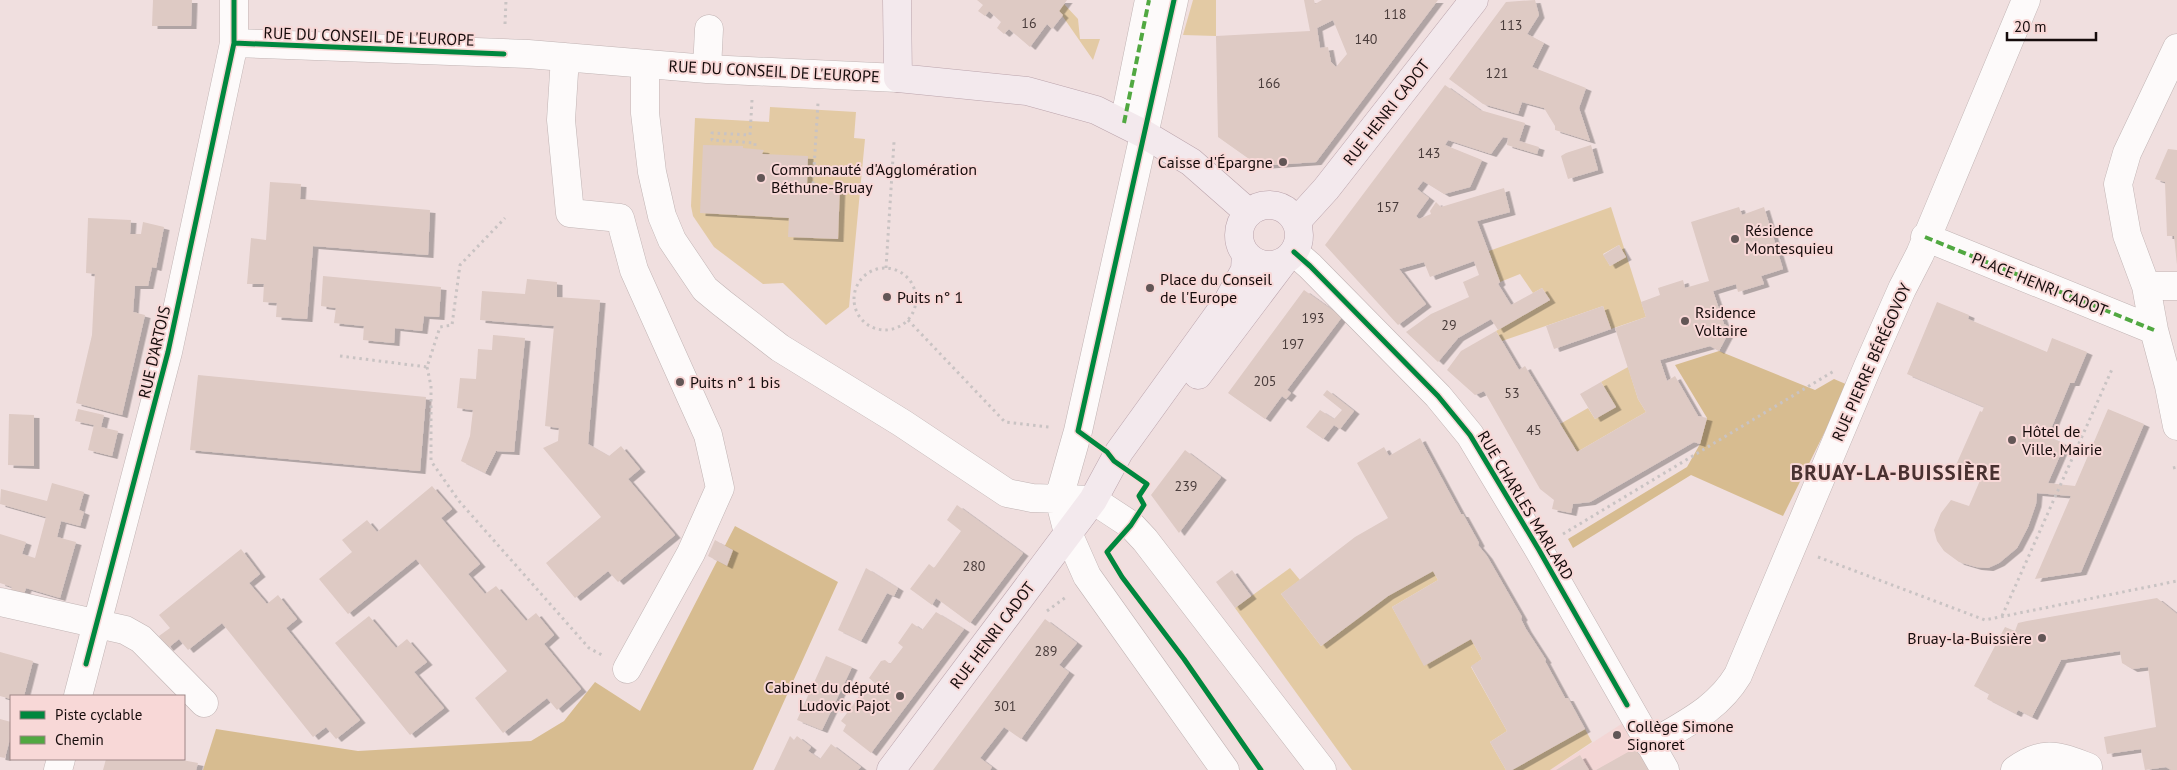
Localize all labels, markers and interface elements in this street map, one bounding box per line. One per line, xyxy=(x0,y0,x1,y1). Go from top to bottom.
house number: 118 xyxy=(1384,5,1406,23)
scale bar xyxy=(2007,10,2096,42)
house number: 16 xyxy=(1021,14,1037,32)
house number: 113 xyxy=(1500,16,1522,34)
text: 20 m xyxy=(2014,17,2047,36)
street label: RUE DU CONSEIL DE L'EUROPE xyxy=(263,22,475,50)
house number: 140 xyxy=(1355,30,1378,48)
street label: RUE DU CONSEIL DE L'EUROPE xyxy=(668,55,880,87)
street label: RUE HENRI CADOT xyxy=(1338,55,1434,169)
house number: 121 xyxy=(1486,64,1508,82)
house number: 166 xyxy=(1258,74,1280,92)
house number: 143 xyxy=(1418,144,1440,162)
place label: Caisse d'Épargne xyxy=(1158,152,1273,172)
marker: Caisse d'Épargne xyxy=(1277,156,1289,168)
place label: Communauté d'Agglomération Béthune-Bruay xyxy=(771,159,977,197)
marker: Communauté d'Agglomération Béthune-Bruay xyxy=(755,172,767,184)
house number: 157 xyxy=(1377,198,1399,216)
place label: Résidence Montesquieu xyxy=(1745,220,1833,258)
marker: Résidence Montesquieu xyxy=(1729,233,1741,245)
street label: PLACE HENRI CADOT xyxy=(1969,248,2111,320)
place label: Place du Conseil de l'Europe xyxy=(1160,269,1272,307)
street label: RUE PIERRE BÉRÉGOVOY xyxy=(1827,280,1915,444)
marker: Place du Conseil de l'Europe xyxy=(1144,282,1156,294)
place label: Puits n° 1 xyxy=(897,287,963,307)
marker: Puits n° 1 xyxy=(881,291,893,303)
place label: Rsidence Voltaire xyxy=(1694,302,1756,340)
street label: RUE D'ARTOIS xyxy=(134,304,174,400)
house number: 193 xyxy=(1302,309,1324,327)
marker: Rsidence Voltaire xyxy=(1679,315,1691,327)
house number: 29 xyxy=(1441,316,1457,334)
house number: 197 xyxy=(1282,335,1304,353)
place label: Puits n° 1 bis xyxy=(690,372,780,392)
house number: 205 xyxy=(1254,372,1276,390)
marker: Puits n° 1 bis xyxy=(674,376,686,388)
house number: 53 xyxy=(1504,384,1520,402)
house number: 45 xyxy=(1526,421,1542,439)
place label: Hôtel de Ville, Mairie xyxy=(2021,421,2102,459)
street label: RUE CHARLES MARLARD xyxy=(1474,427,1578,583)
marker: Hôtel de Ville, Mairie xyxy=(2006,434,2018,446)
district label: BRUAY-LA-BUISSIÈRE xyxy=(1791,459,2001,486)
house number: 239 xyxy=(1175,477,1197,495)
house number: 280 xyxy=(963,557,986,575)
street label: RUE HENRI CADOT xyxy=(945,577,1039,692)
place label: Bruay-la-Buissière xyxy=(1907,628,2032,648)
marker: Bruay-la-Buissière xyxy=(2036,632,2048,644)
house number: 289 xyxy=(1035,642,1057,660)
place label: Cabinet du député Ludovic Pajot xyxy=(765,677,891,715)
marker: Cabinet du député Ludovic Pajot xyxy=(894,690,906,702)
legend xyxy=(10,695,185,760)
house number: 301 xyxy=(994,697,1016,715)
text: Piste cyclable xyxy=(55,705,142,724)
place label: Collège Simone Signoret xyxy=(1627,716,1734,754)
marker: Collège Simone Signoret xyxy=(1611,729,1623,741)
text: Chemin xyxy=(55,730,104,749)

